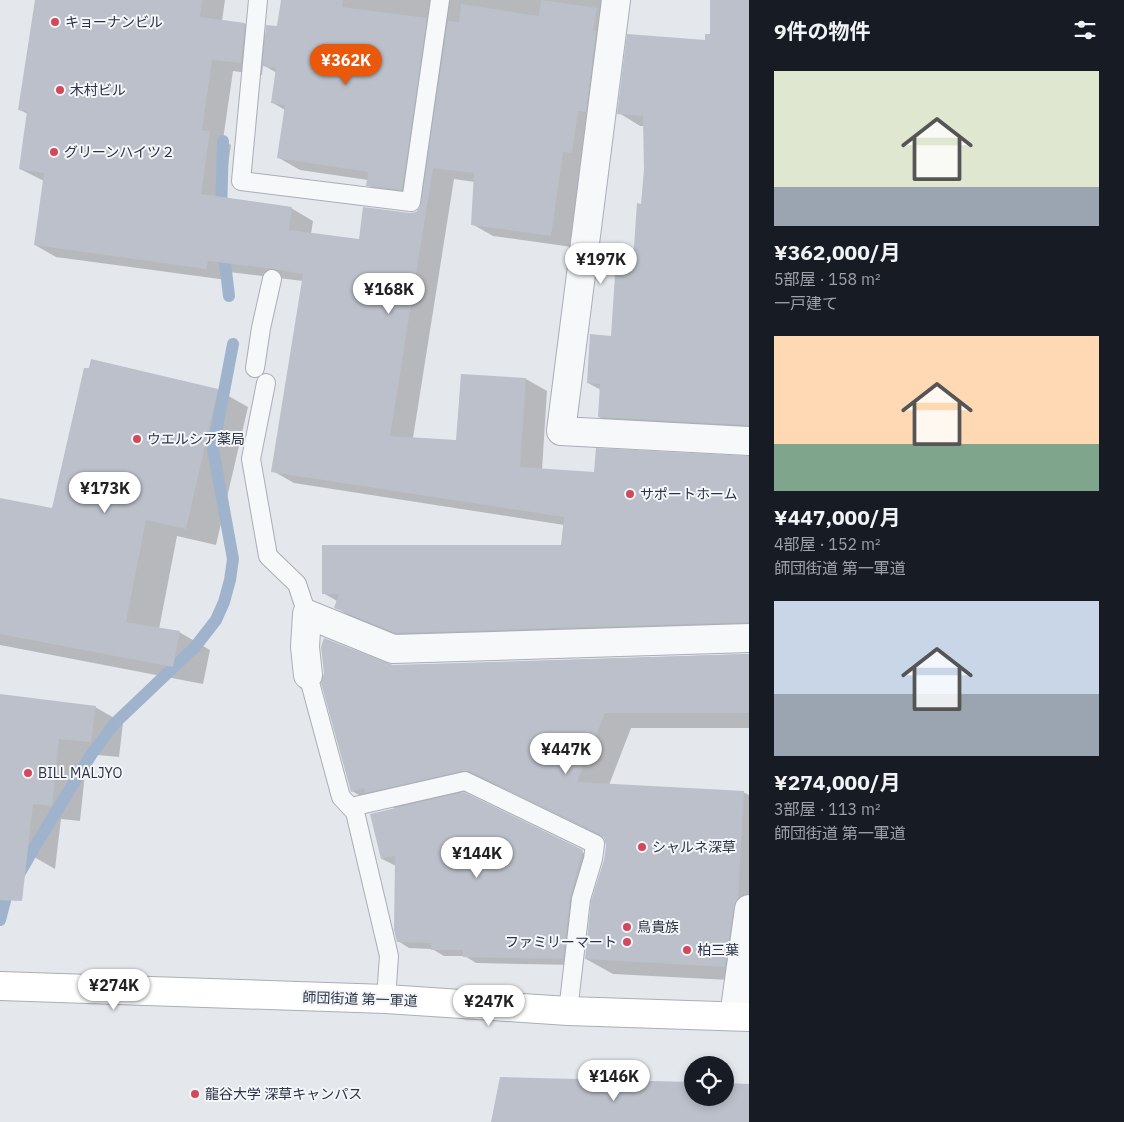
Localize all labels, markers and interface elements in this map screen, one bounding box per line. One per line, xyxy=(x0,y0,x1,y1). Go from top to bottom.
place label: キョーナンビル xyxy=(65,13,163,31)
marker: キョーナンビル xyxy=(49,16,61,28)
icon: filters xyxy=(1071,16,1099,44)
text: 9件の物件 xyxy=(774,17,871,45)
pin: ¥362K xyxy=(311,44,381,86)
text: ¥362K xyxy=(321,50,371,70)
place label: 木村ビル xyxy=(70,81,126,99)
marker: 木村ビル xyxy=(54,84,66,96)
icon: home xyxy=(892,104,982,194)
place label: グリーンハイツ２ xyxy=(64,143,175,161)
marker: グリーンハイツ２ xyxy=(48,146,60,158)
text: ¥362,000/月 xyxy=(774,238,900,266)
pin: ¥197K xyxy=(566,242,636,285)
text: ¥197K xyxy=(576,249,626,269)
text: 5部屋 · 158 m² xyxy=(774,269,880,289)
pin: ¥168K xyxy=(354,272,424,315)
text: ¥168K xyxy=(364,279,414,299)
text: 一戸建て xyxy=(774,293,838,313)
icon: home xyxy=(892,369,982,459)
place label: ウエルシア薬局 xyxy=(147,430,245,448)
marker: ウエルシア薬局 xyxy=(131,433,143,445)
pin: ¥173K xyxy=(70,472,140,514)
text: ¥173K xyxy=(80,478,130,498)
place label: サポートホーム xyxy=(640,485,738,503)
marker: サポートホーム xyxy=(624,488,636,500)
text: ¥447,000/月 xyxy=(774,503,900,531)
text: 4部屋 · 152 m² xyxy=(774,534,880,554)
text: 師団街道 第一軍道 xyxy=(774,558,906,578)
icon: home xyxy=(892,634,982,724)
pin: ¥447K xyxy=(531,732,601,775)
text: ¥447K xyxy=(541,739,591,759)
place label: BILL MALJYO xyxy=(38,764,122,782)
marker: BILL MALJYO xyxy=(22,767,34,779)
text: ¥274,000/月 xyxy=(774,768,900,796)
text: 3部屋 · 113 m² xyxy=(774,799,880,819)
text: 師団街道 第一軍道 xyxy=(774,823,906,843)
pin: ¥144K xyxy=(442,836,512,879)
place label: シャルネ深草 xyxy=(652,838,736,856)
marker: シャルネ深草 xyxy=(636,841,648,853)
text: ¥144K xyxy=(452,843,502,863)
place label: 鳥貴族 xyxy=(637,918,679,936)
marker: 鳥貴族 xyxy=(621,921,633,933)
place label: ファミリーマート xyxy=(505,933,617,951)
marker: ファミリーマート xyxy=(621,936,633,948)
place label: 柏三葉 xyxy=(697,941,739,959)
marker: 柏三葉 xyxy=(681,944,693,956)
pin: ¥274K xyxy=(79,968,149,1011)
text: ¥274K xyxy=(89,975,139,995)
pin: ¥247K xyxy=(454,984,524,1027)
street label: 師団街道 第一軍道 xyxy=(302,988,418,1010)
text: ¥247K xyxy=(464,991,514,1011)
map controls xyxy=(684,1056,734,1106)
button: locate xyxy=(684,1056,734,1106)
pin: ¥146K xyxy=(579,1060,649,1102)
text: ¥146K xyxy=(589,1066,639,1086)
place label: 龍谷大学 深草キャンパス xyxy=(205,1085,362,1103)
marker: 龍谷大学 深草キャンパス xyxy=(189,1088,201,1100)

